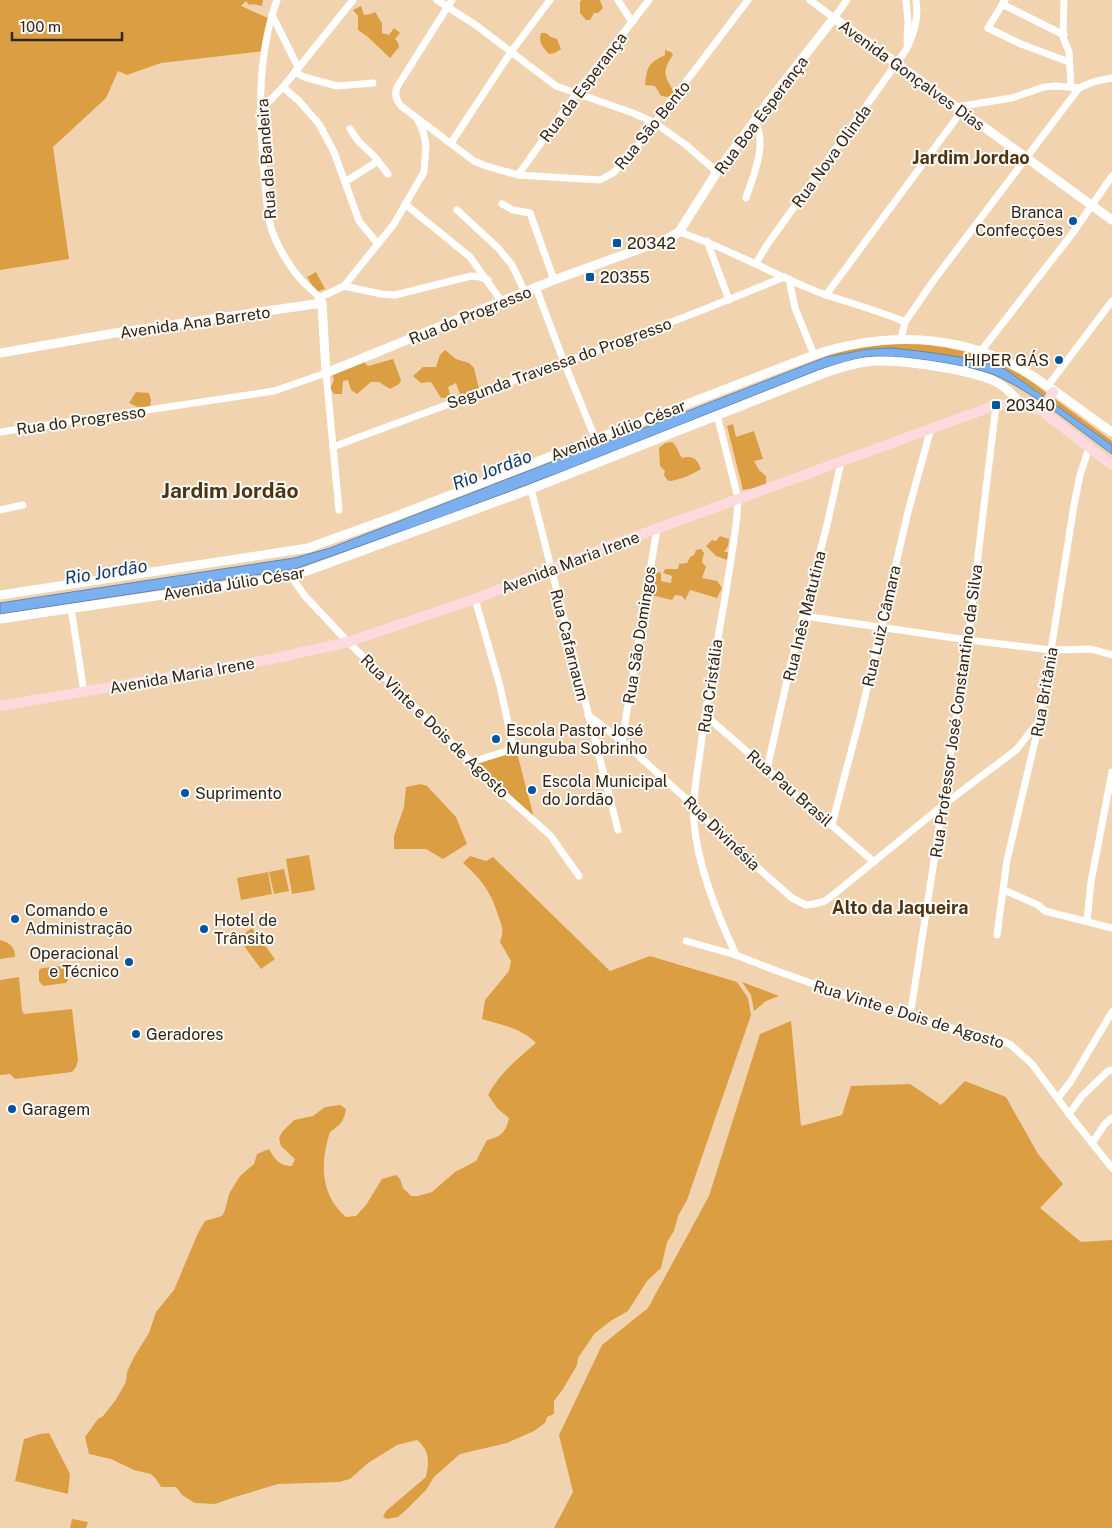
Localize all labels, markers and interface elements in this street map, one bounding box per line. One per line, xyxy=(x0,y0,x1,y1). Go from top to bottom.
scale bar xyxy=(12,10,122,42)
street label: Avenida Gonçalves Dias xyxy=(835,16,988,135)
text: 100 m xyxy=(20,18,61,35)
street label: Rua da Esperança xyxy=(536,29,631,146)
street label: Rua Boa Esperança xyxy=(711,52,812,178)
street label: Rua São Bento xyxy=(611,77,694,174)
street label: Rua da Bandeira xyxy=(253,98,280,220)
street label: Rua Nova Olinda xyxy=(788,101,875,211)
district label: Jardim Jordao xyxy=(912,147,1030,168)
place label: Branca Confecções xyxy=(975,203,1063,240)
marker: Branca Confecções xyxy=(1067,215,1079,227)
place label: 20342 xyxy=(627,234,676,253)
marker: 20342 xyxy=(611,237,623,249)
place label: 20355 xyxy=(600,268,650,287)
marker: 20355 xyxy=(584,271,596,283)
street label: Rua do Progresso xyxy=(406,282,534,349)
street label: Avenida Ana Barreto xyxy=(119,303,272,342)
street label: Segunda Travessa do Progresso xyxy=(444,314,674,413)
place label: HIPER GÁS xyxy=(964,350,1049,370)
marker: HIPER GÁS xyxy=(1053,354,1065,366)
street label: Avenida Júlio César xyxy=(548,396,688,465)
place label: 20340 xyxy=(1006,396,1055,415)
marker: 20340 xyxy=(990,399,1002,411)
street label: Rua do Progresso xyxy=(15,402,147,439)
water label: Rio Jordão xyxy=(449,445,535,494)
district label: Jardim Jordão xyxy=(162,478,298,503)
street label: Avenida Maria Irene xyxy=(498,527,642,598)
street label: Rua Inês Matutina xyxy=(779,549,830,683)
water label: Rio Jordão xyxy=(63,555,149,588)
street label: Avenida Júlio César xyxy=(162,563,306,604)
street label: Rua Luiz Câmara xyxy=(858,563,905,689)
street label: Rua Professor José Constantino da Silva xyxy=(926,563,986,859)
street label: Rua São Domingos xyxy=(619,565,660,705)
street label: Rua Cafarnaum xyxy=(546,587,593,703)
street label: Rua Cristália xyxy=(695,638,726,734)
street label: Rua Britânia xyxy=(1027,646,1062,738)
street label: Rua Vinte e Dois de Agosto xyxy=(357,651,513,802)
street label: Avenida Maria Irene xyxy=(108,653,256,698)
place label: Escola Pastor José Munguba Sobrinho xyxy=(506,721,647,758)
marker: Escola Pastor José Munguba Sobrinho xyxy=(490,733,502,745)
street label: Rua Pau Brasil xyxy=(743,746,836,831)
place label: Escola Municipal do Jordão xyxy=(542,772,668,809)
place label: Suprimento xyxy=(195,784,282,803)
marker: Escola Municipal do Jordão xyxy=(526,784,538,796)
marker: Suprimento xyxy=(179,787,191,799)
street label: Rua Divinésia xyxy=(679,792,764,875)
district label: Alto da Jaqueira xyxy=(832,897,968,918)
place label: Comando e Administração xyxy=(25,901,132,938)
place label: Hotel de Trânsito xyxy=(214,911,277,948)
marker: Comando e Administração xyxy=(9,913,21,925)
marker: Hotel de Trânsito xyxy=(198,923,210,935)
place label: Operacional e Técnico xyxy=(29,944,119,981)
marker: Operacional e Técnico xyxy=(123,956,135,968)
street label: Rua Vinte e Dois de Agosto xyxy=(811,976,1007,1053)
place label: Geradores xyxy=(146,1025,223,1044)
marker: Geradores xyxy=(130,1028,142,1040)
place label: Garagem xyxy=(22,1100,90,1119)
marker: Garagem xyxy=(6,1103,18,1115)

